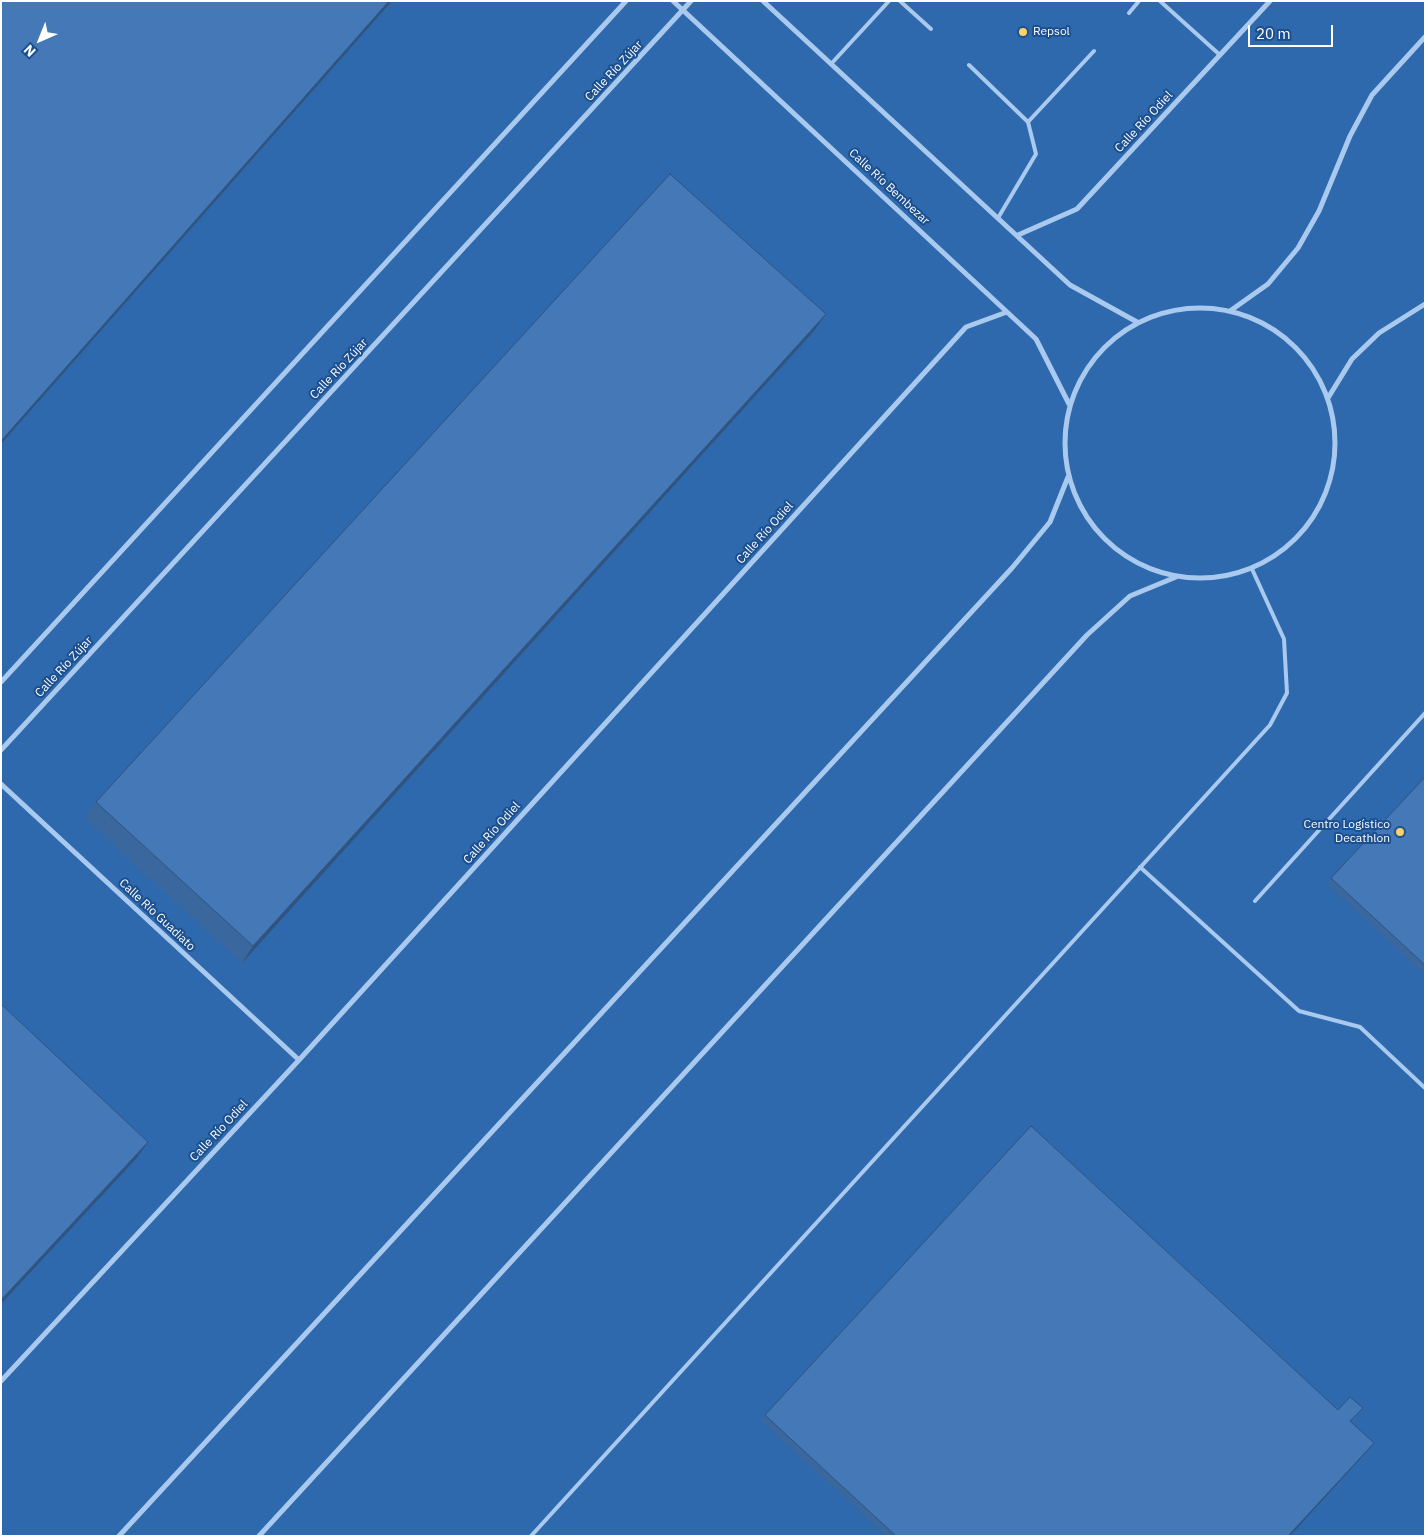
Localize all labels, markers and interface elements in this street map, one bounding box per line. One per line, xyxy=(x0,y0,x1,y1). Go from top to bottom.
north arrow xyxy=(15,15,65,65)
scale bar xyxy=(1251,15,1336,47)
text: 20 m xyxy=(1256,24,1291,43)
place label: Repsol xyxy=(1033,25,1070,39)
marker: Repsol xyxy=(1017,26,1029,38)
street label: Calle Río Zújar xyxy=(582,38,646,104)
text: N xyxy=(20,41,39,61)
street label: Calle Río Odiel xyxy=(1112,88,1176,156)
street label: Calle Río Bembezar xyxy=(846,146,932,228)
street label: Calle Río Zújar xyxy=(307,336,371,402)
street label: Calle Río Odiel xyxy=(733,499,797,567)
street label: Calle Río Zújar xyxy=(32,634,96,700)
street label: Calle Río Odiel xyxy=(460,799,524,867)
place label: Centro Logístico Decathlon xyxy=(1303,818,1390,846)
marker: Centro Logístico Decathlon xyxy=(1394,826,1406,838)
street label: Calle Río Guadiato xyxy=(116,876,198,954)
street label: Calle Río Odiel xyxy=(187,1097,251,1165)

